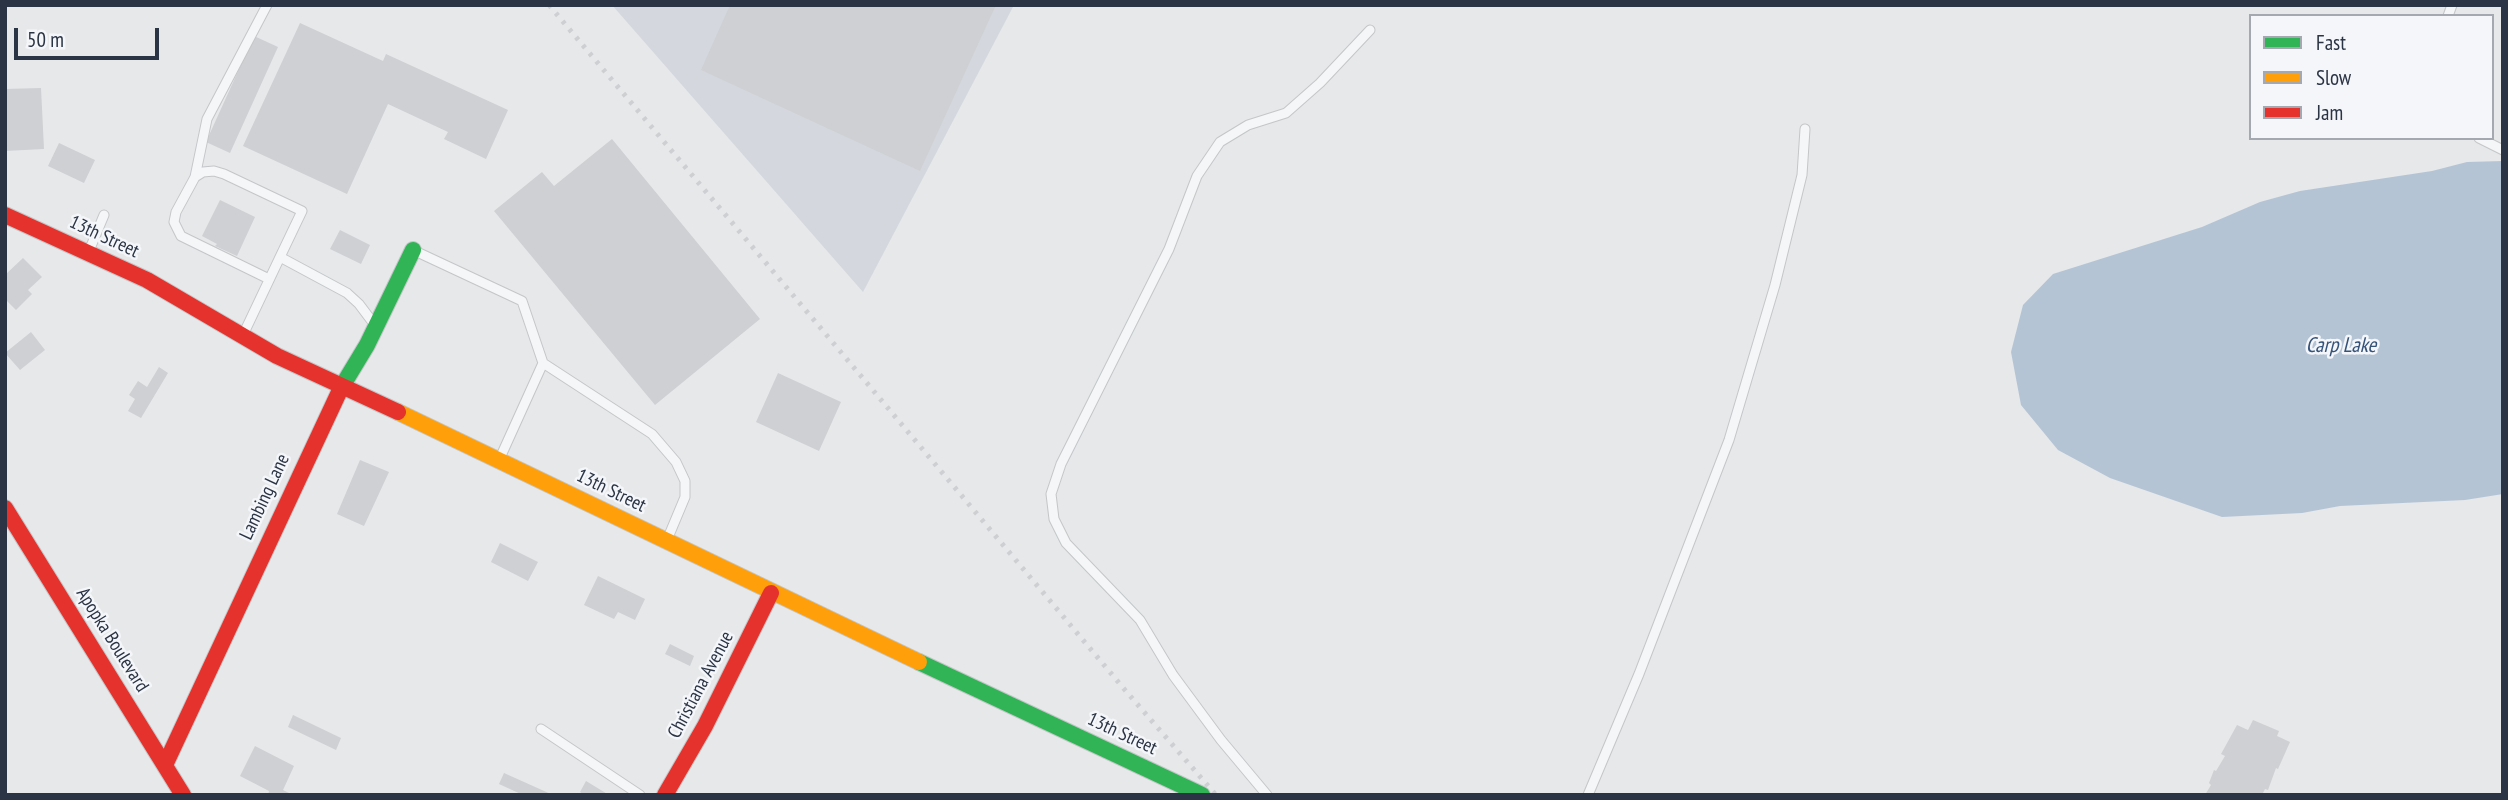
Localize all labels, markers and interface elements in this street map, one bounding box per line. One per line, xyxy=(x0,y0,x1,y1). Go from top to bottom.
scale bar xyxy=(18,14,163,58)
legend xyxy=(2249,14,2494,140)
text: 50 m xyxy=(27,26,64,53)
text: Fast xyxy=(2316,29,2346,56)
text: Slow xyxy=(2316,64,2351,91)
text: Jam xyxy=(2316,99,2343,126)
street label: 13th Street xyxy=(66,211,142,263)
water label: Carp Lake xyxy=(2306,333,2376,359)
street label: Lambing Lane xyxy=(235,451,295,543)
street label: 13th Street xyxy=(573,465,649,517)
street label: Apopka Boulevard xyxy=(71,584,153,696)
street label: Christiana Avenue xyxy=(663,628,739,742)
street label: 13th Street xyxy=(1084,708,1160,760)

